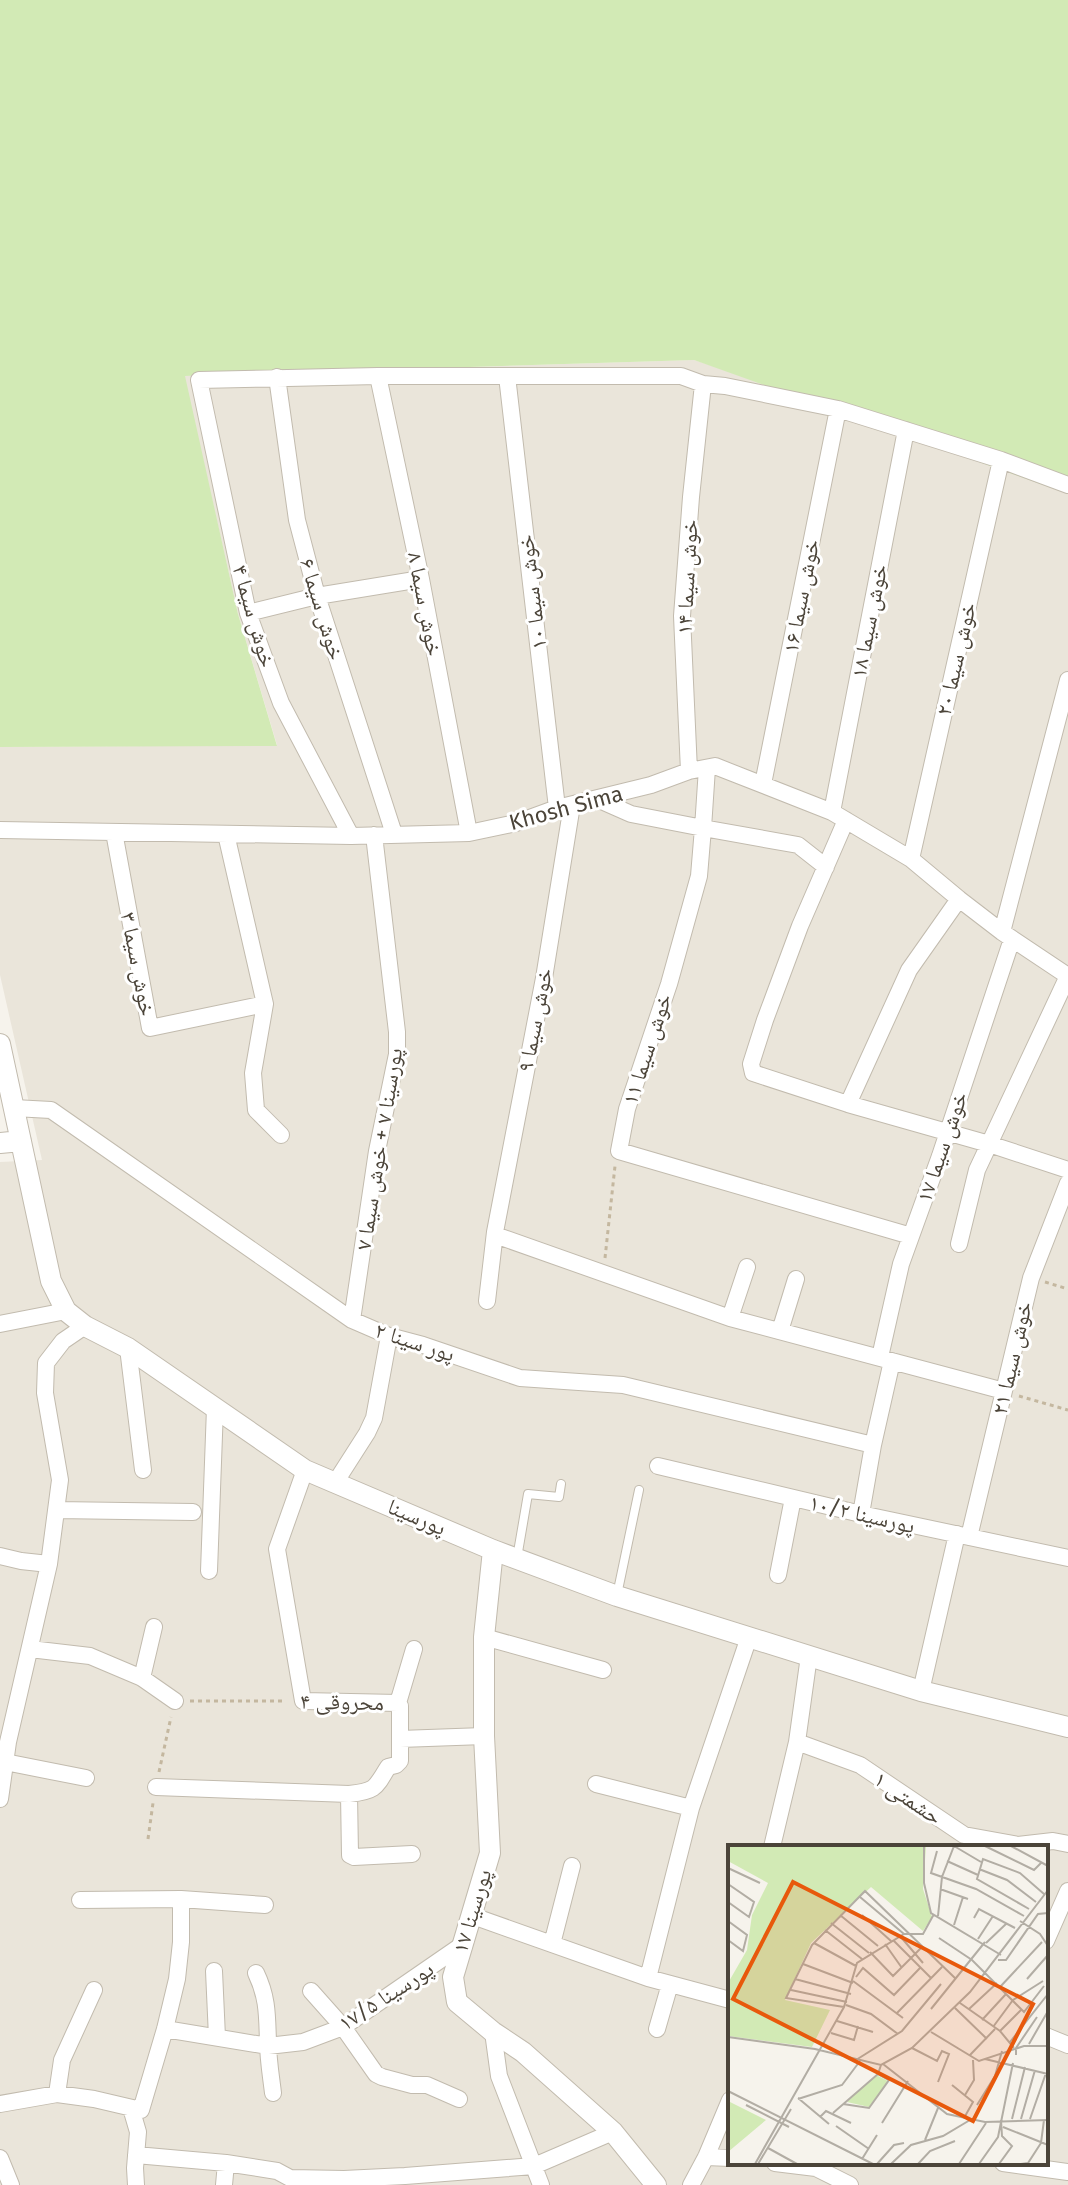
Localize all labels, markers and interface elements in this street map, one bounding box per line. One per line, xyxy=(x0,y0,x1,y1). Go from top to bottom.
street label: خوش سیما ۱۴ xyxy=(671,519,703,635)
street label: خوش سیما ۱۰ xyxy=(512,533,552,651)
street label: خوش سیما ۱۶ xyxy=(777,537,825,655)
street label: خوش سیما ۸ xyxy=(402,550,448,658)
street label: خوش سیما ۶ xyxy=(294,555,350,663)
street label: خوش سیما ۴ xyxy=(227,562,281,670)
street label: خوش سیما ۱۸ xyxy=(845,562,893,680)
street label: خوش سیما ۲۰ xyxy=(930,600,982,718)
street label: Khosh Sima xyxy=(506,780,626,836)
street label: خوش سیما ۳ xyxy=(115,910,161,1018)
street label: خوش سیما ۹ xyxy=(512,966,558,1074)
street label: خوش سیما ۱۱ xyxy=(616,990,678,1108)
street label: پورسینا ۷ + خوش سیما ۷ xyxy=(350,1046,408,1252)
street label: خوش سیما ۱۷ xyxy=(911,1088,973,1206)
street label: خوش سیما ۲۱ xyxy=(986,1299,1038,1417)
street label: پور سینا ۲ xyxy=(372,1316,458,1368)
street label: پورسینا ۱۰/۲ xyxy=(806,1489,917,1539)
street label: پورسینا xyxy=(384,1493,450,1541)
street label: محروقی ۴ xyxy=(300,1688,384,1716)
street label: حشمتی ۱ xyxy=(869,1765,947,1831)
inset map xyxy=(728,1845,1048,2165)
street label: پورسینا ۱۷ xyxy=(446,1866,498,1956)
street label: پورسینا ۱۷/۵ xyxy=(334,1955,439,2037)

